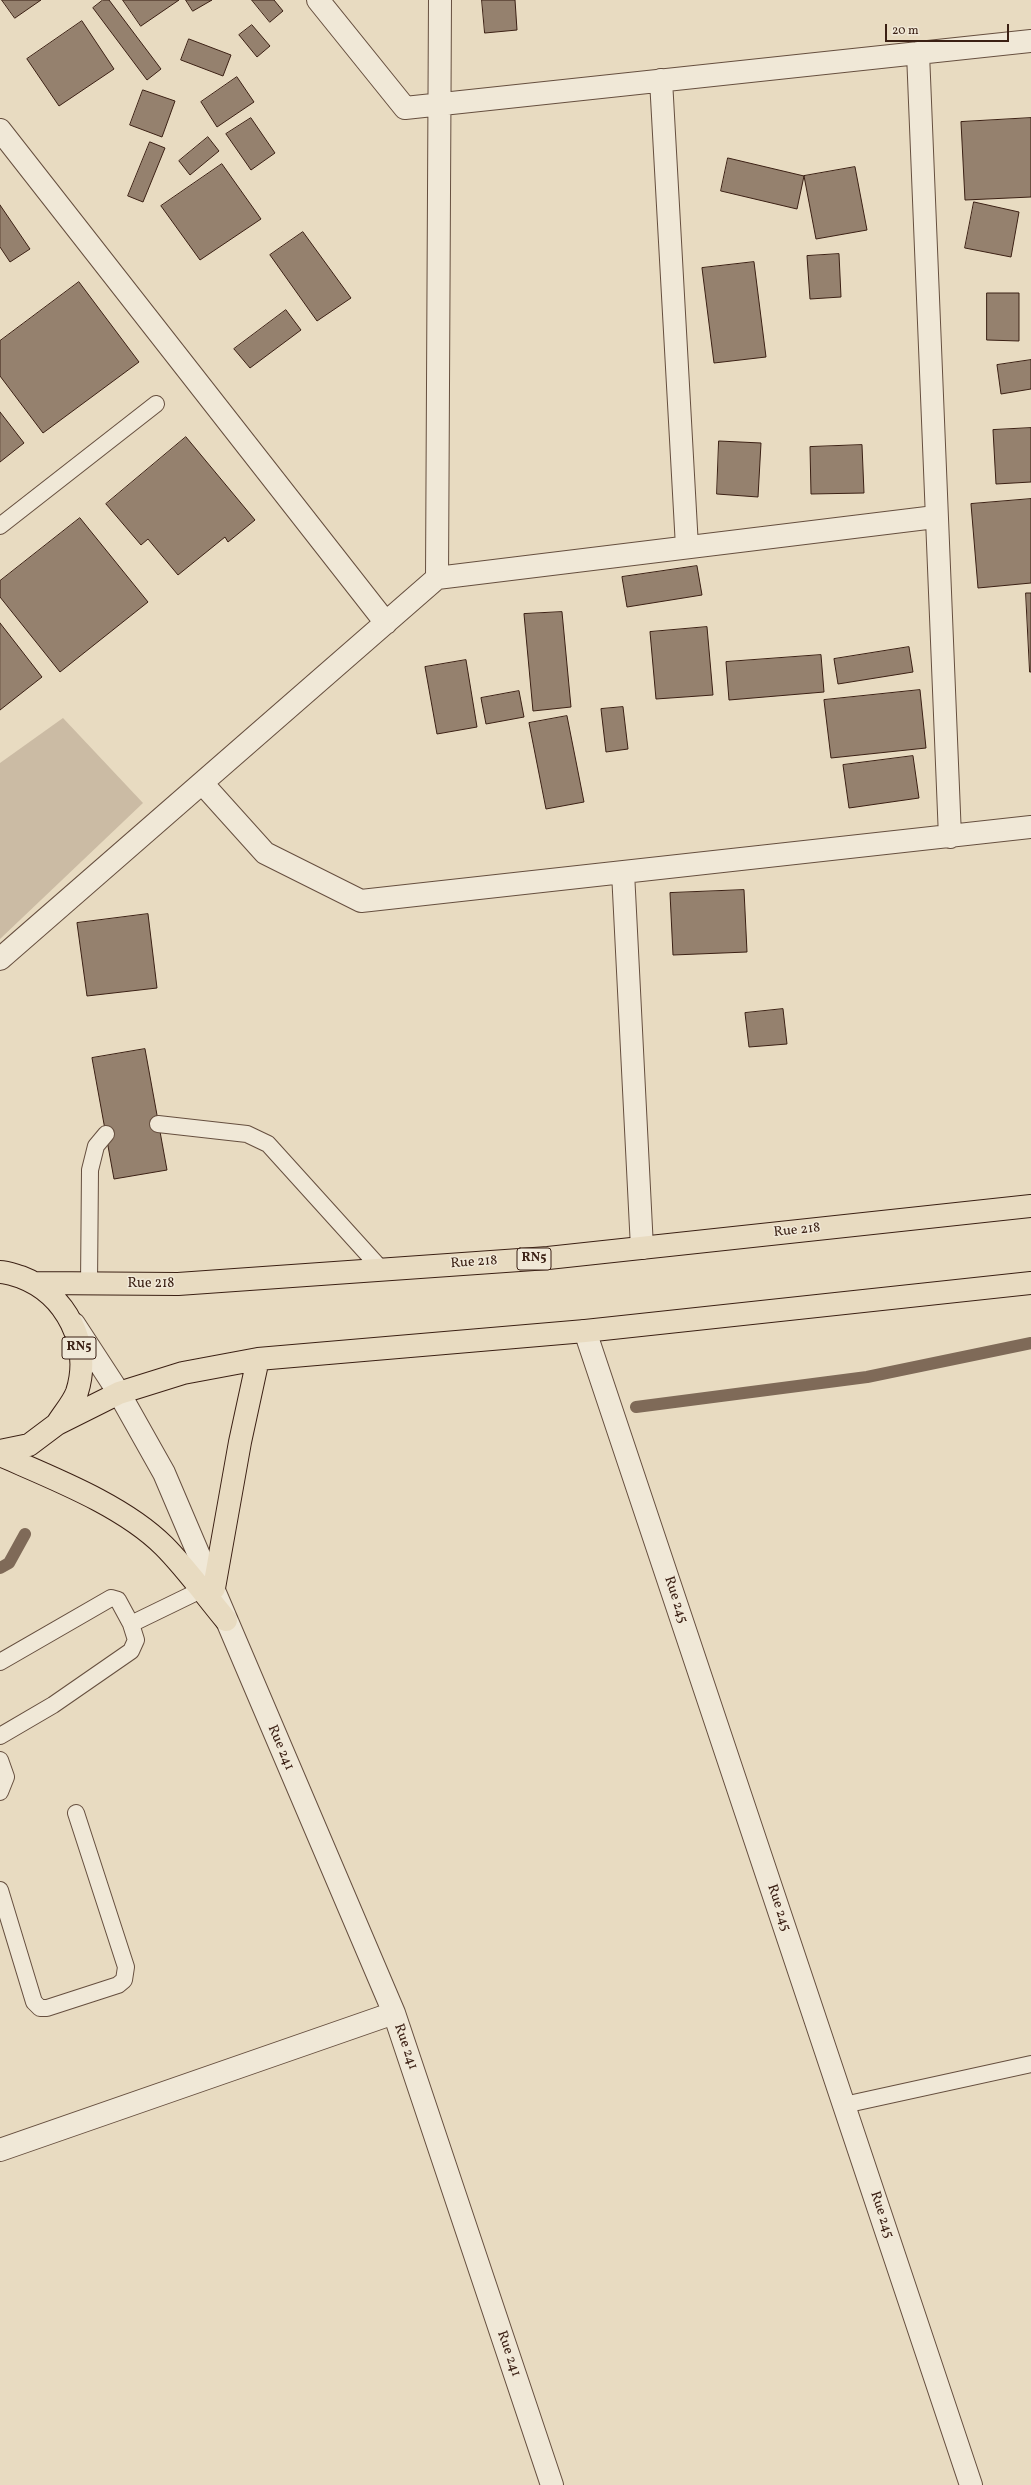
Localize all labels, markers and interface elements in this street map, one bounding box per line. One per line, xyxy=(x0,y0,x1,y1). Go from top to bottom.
scale bar xyxy=(887,16,1011,42)
text: 20 m xyxy=(892,23,919,39)
street label: Rue 218 xyxy=(773,1220,821,1242)
road number: RN5 xyxy=(517,1248,551,1270)
street label: Rue 218 xyxy=(450,1253,498,1273)
street label: Rue 218 xyxy=(128,1276,174,1292)
road number: RN5 xyxy=(62,1337,96,1359)
street label: Rue 245 xyxy=(659,1574,691,1626)
street label: Rue 241 xyxy=(263,1723,297,1773)
street label: Rue 245 xyxy=(762,1882,794,1934)
street label: Rue 241 xyxy=(389,2022,421,2072)
street label: Rue 245 xyxy=(865,2189,897,2241)
street label: Rue 241 xyxy=(492,2329,524,2379)

